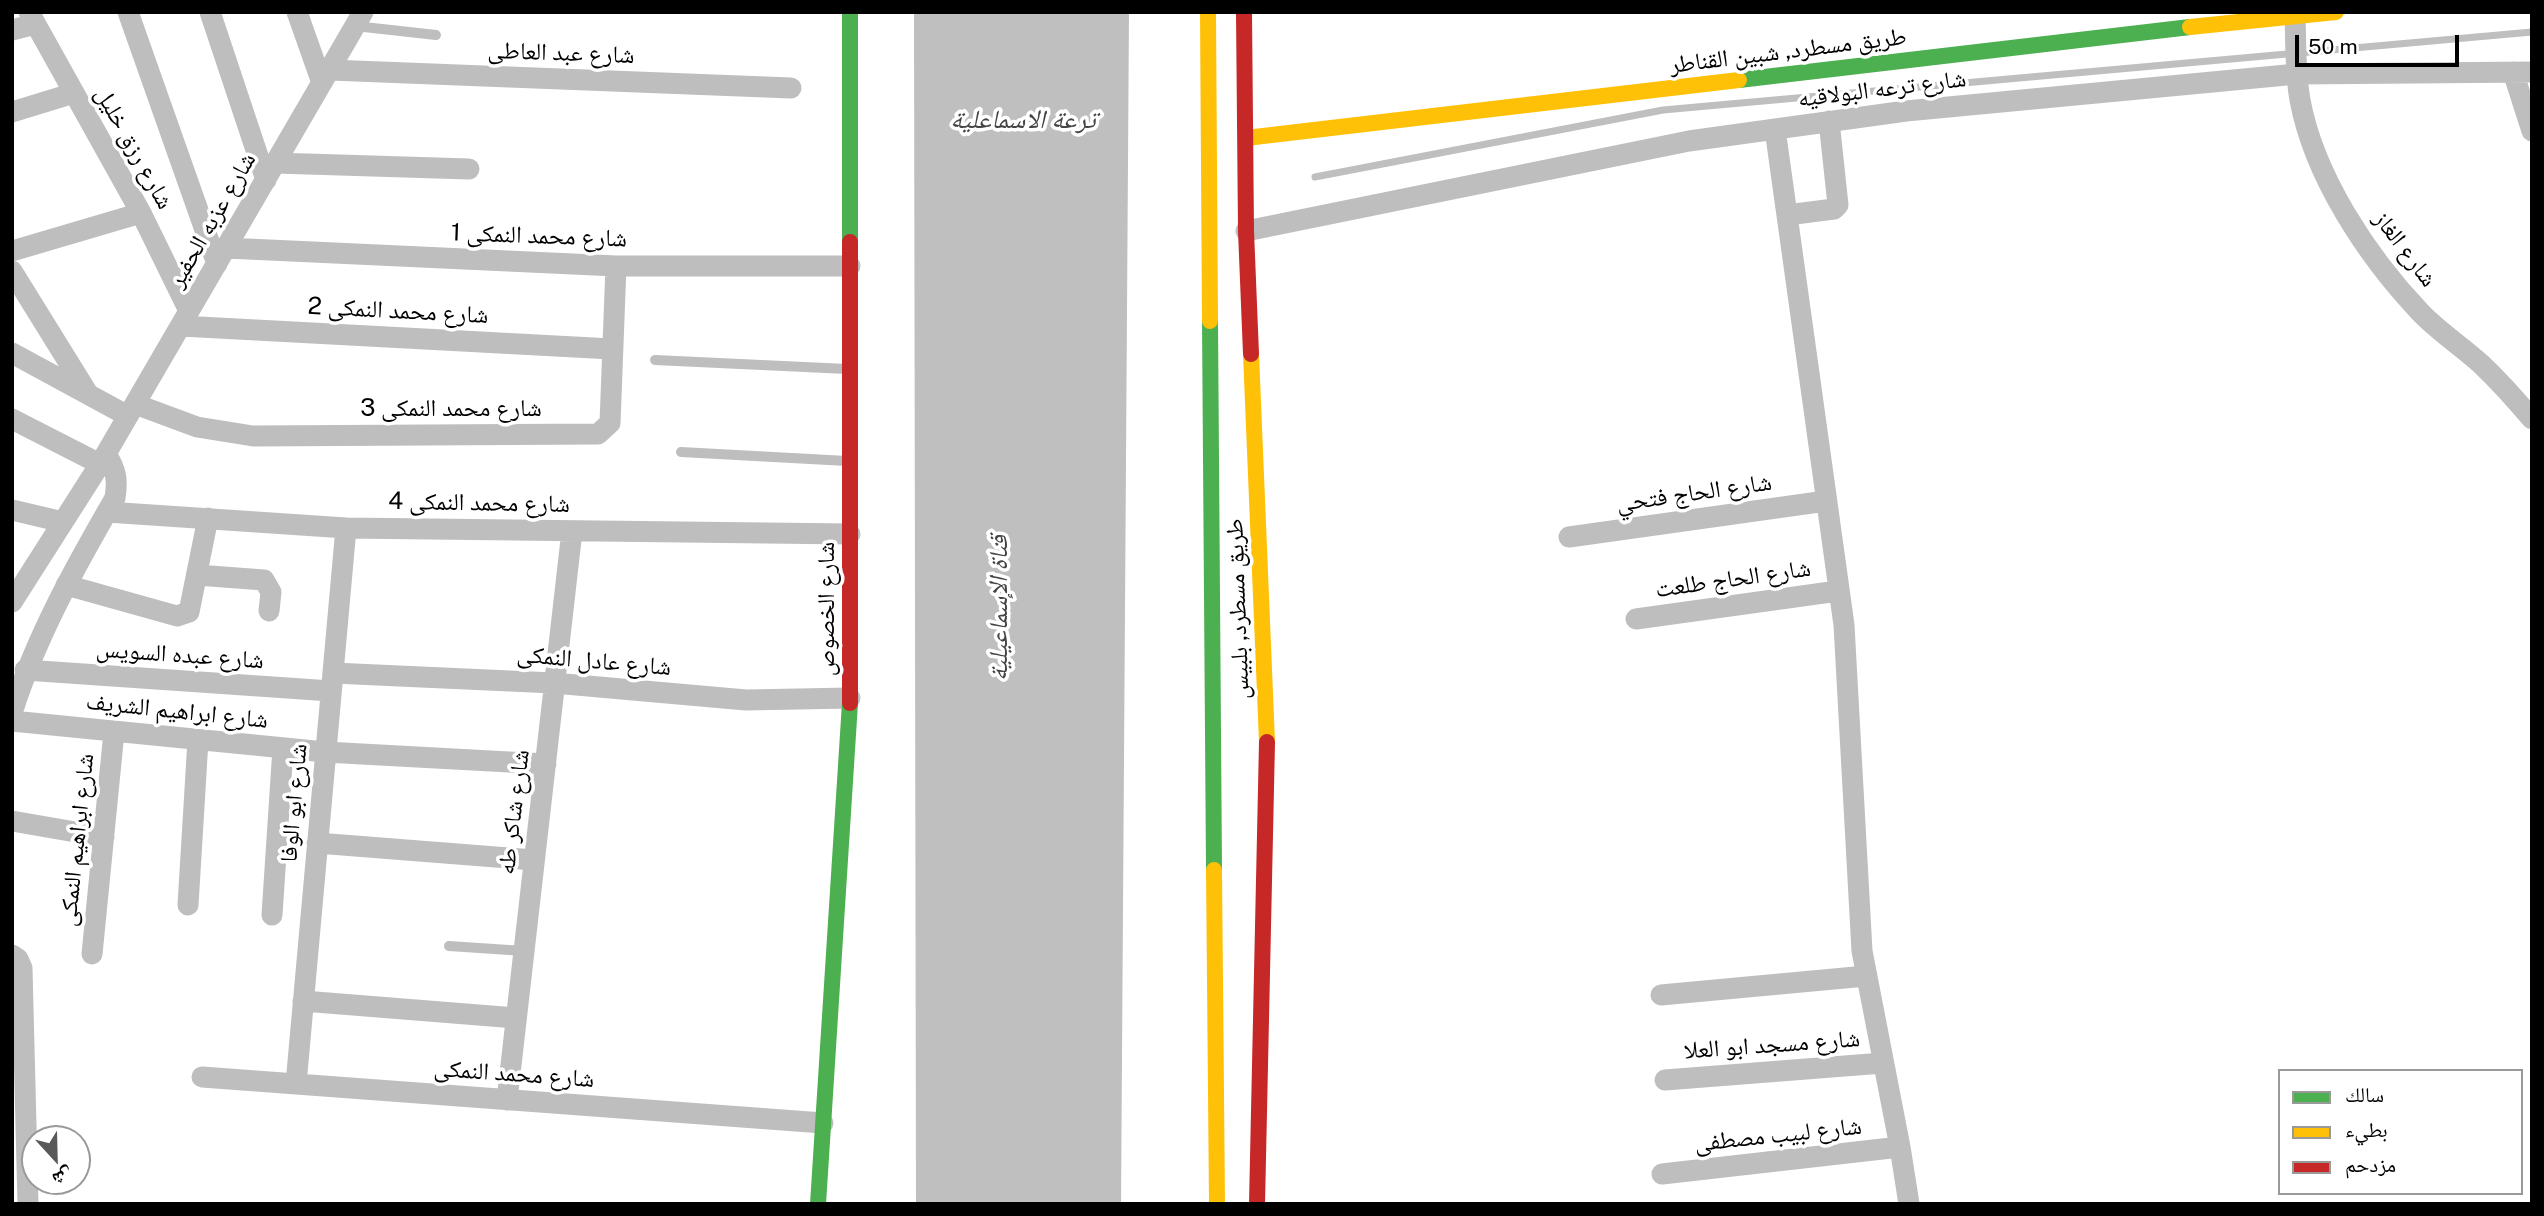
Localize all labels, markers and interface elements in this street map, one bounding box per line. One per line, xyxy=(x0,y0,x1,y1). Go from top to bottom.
scale bar xyxy=(2299,21,2464,65)
street label: طريق مسطرد, شبين القناطر xyxy=(1668,22,1908,80)
text: 50 m xyxy=(2308,34,2358,59)
street label: شارع عبد العاطى xyxy=(487,36,635,70)
street label: شارع ترعه البولاقيه xyxy=(1796,64,1968,114)
street label: شارع رزق خليل xyxy=(89,82,179,214)
water label: ترعة الاسماعلية xyxy=(950,104,1096,136)
street label: شارع عزبه الحفير xyxy=(162,147,262,293)
street label: شارع الغاز xyxy=(2367,205,2443,293)
street label: شارع محمد النمكى 1 xyxy=(450,219,628,253)
street label: شارع محمد النمكى 2 xyxy=(307,292,489,330)
street label: شارع محمد النمكى 3 xyxy=(360,395,542,423)
street label: شارع الحاج فتحي xyxy=(1614,468,1774,518)
street label: شارع محمد النمكى 4 xyxy=(388,487,570,519)
street label: طريق مسطرد, بلبيس xyxy=(1220,518,1256,700)
water label: قناة الإسماعيلية xyxy=(983,535,1015,681)
street label: شارع الخصوص xyxy=(813,542,841,676)
street label: شارع الحاج طلعت xyxy=(1653,554,1813,604)
street label: شارع عبده السويس xyxy=(95,635,265,675)
street label: شارع عادل النمكى xyxy=(516,640,672,682)
street label: شارع ابراهيم الشريف xyxy=(85,687,269,735)
street label: شارع ابو الوفا xyxy=(274,742,314,864)
street label: شارع شاكر طه xyxy=(492,748,536,876)
street label: شارع ابراهيم النمكى xyxy=(54,752,100,928)
street label: شارع مسجد ابو العلا xyxy=(1683,1024,1861,1066)
street label: شارع محمد النمكى xyxy=(433,1054,595,1094)
legend xyxy=(2278,1069,2523,1195)
text: سالك xyxy=(2345,1082,2384,1107)
street label: شارع لبيب مصطفى xyxy=(1693,1112,1863,1158)
text: بطيء xyxy=(2345,1117,2388,1142)
north arrow xyxy=(21,1125,91,1195)
text: مزدحم xyxy=(2345,1152,2396,1177)
text: ش xyxy=(50,1164,77,1192)

